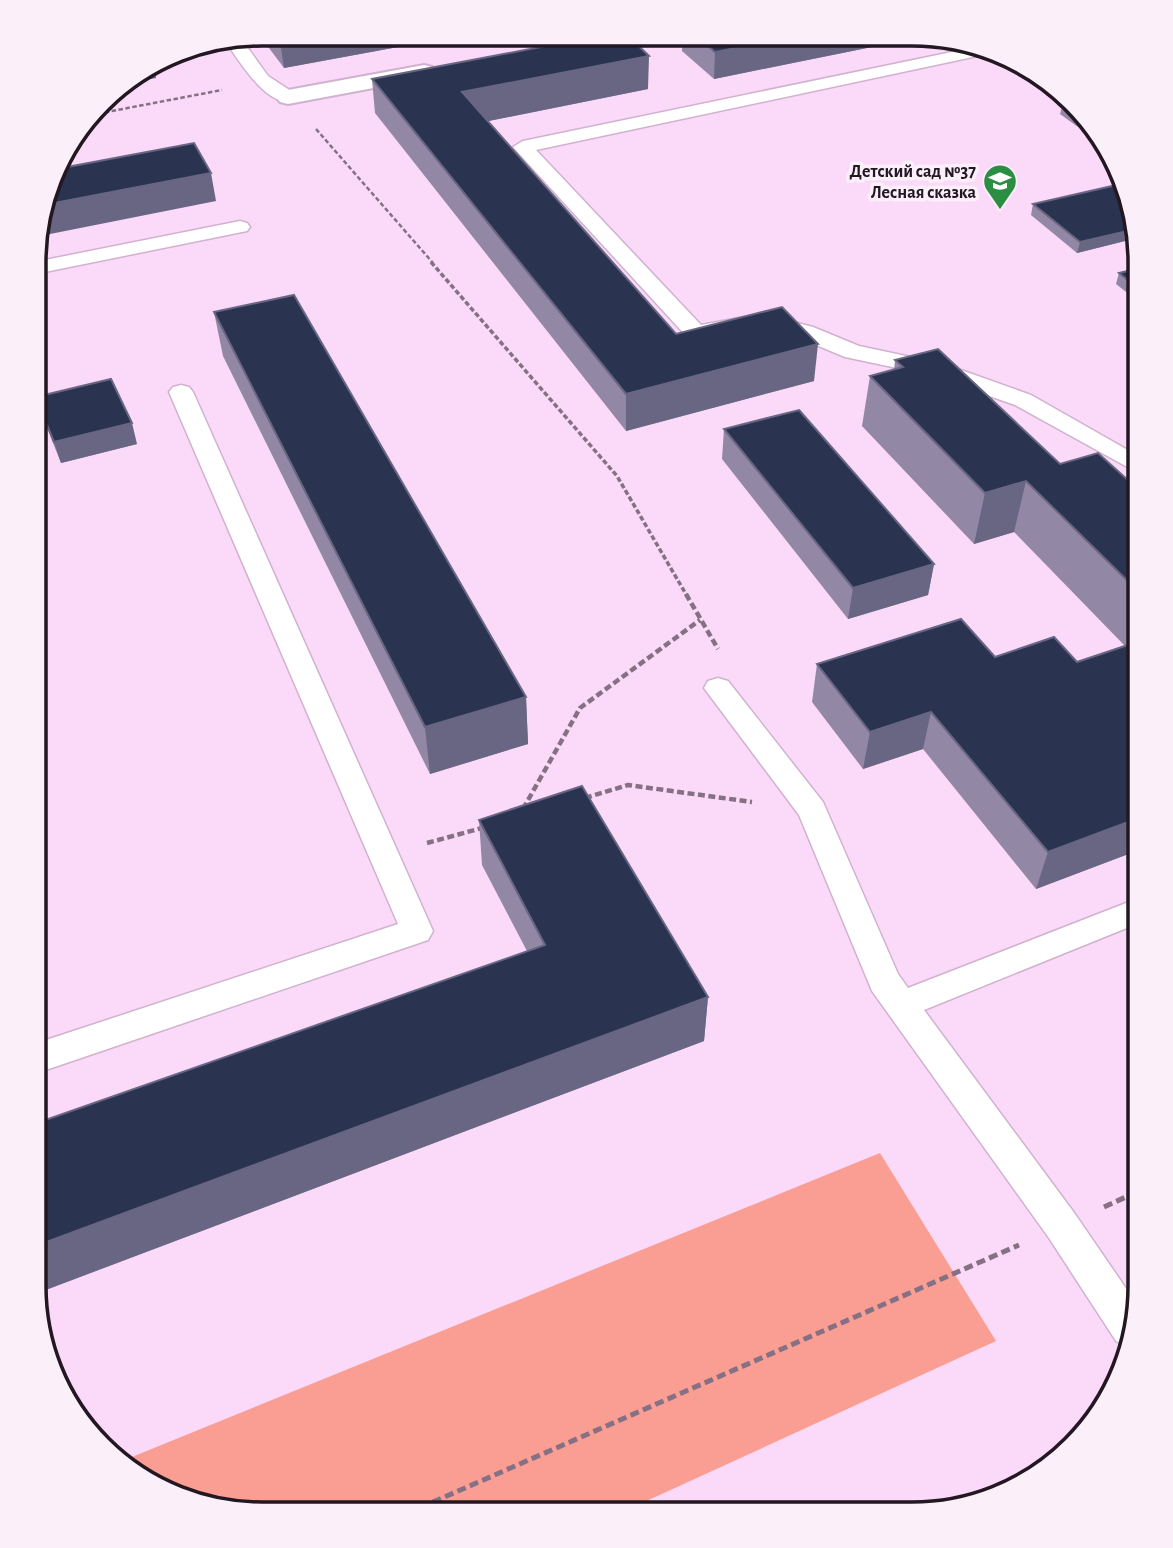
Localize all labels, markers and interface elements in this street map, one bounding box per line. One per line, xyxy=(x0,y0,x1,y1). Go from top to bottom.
school or university icon: Детский сад №37 Лесная сказка xyxy=(981,162,1019,211)
place label: Детский сад №37 Лесная сказка xyxy=(850,163,976,202)

